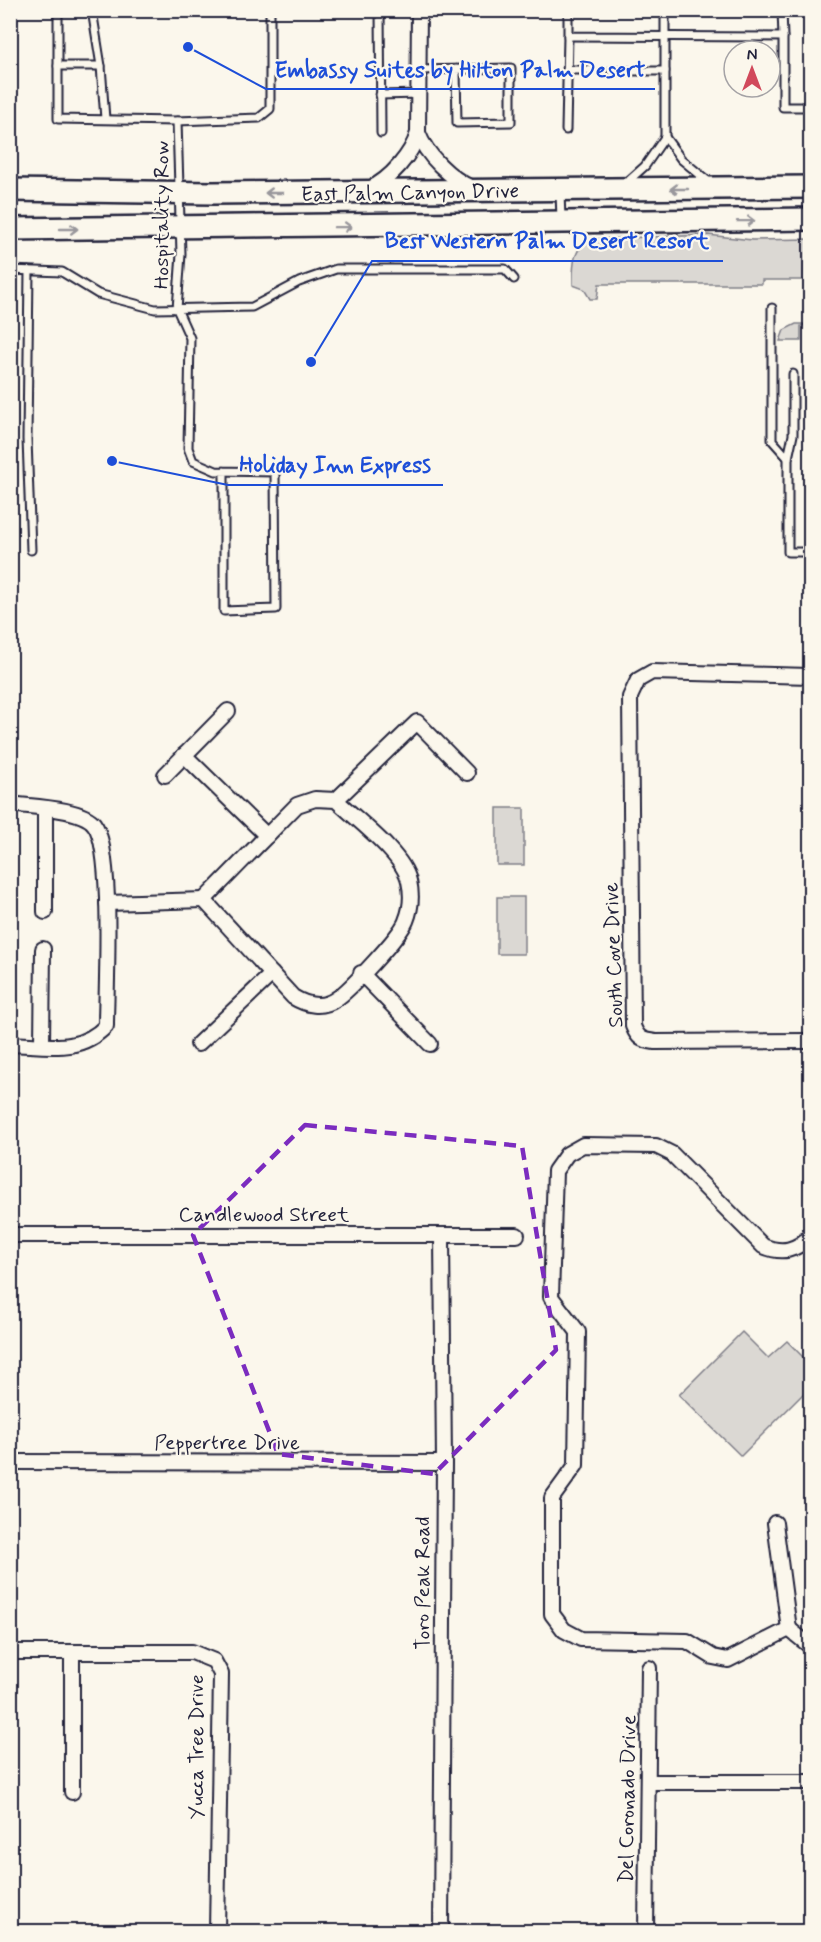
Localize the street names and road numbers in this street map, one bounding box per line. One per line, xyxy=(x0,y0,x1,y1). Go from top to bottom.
street label: Hospitality Row xyxy=(148,141,176,289)
street label: East Palm Canyon Drive xyxy=(301,177,519,209)
street label: South Cove Drive xyxy=(597,882,631,1028)
street label: Candlewood Street xyxy=(179,1201,350,1229)
street label: Peppertree Drive xyxy=(154,1429,300,1457)
street label: Toro Peak Road xyxy=(409,1516,437,1650)
street label: Yucca Tree Drive xyxy=(183,1675,211,1819)
street label: Del Coronado Drive xyxy=(613,1715,643,1883)

